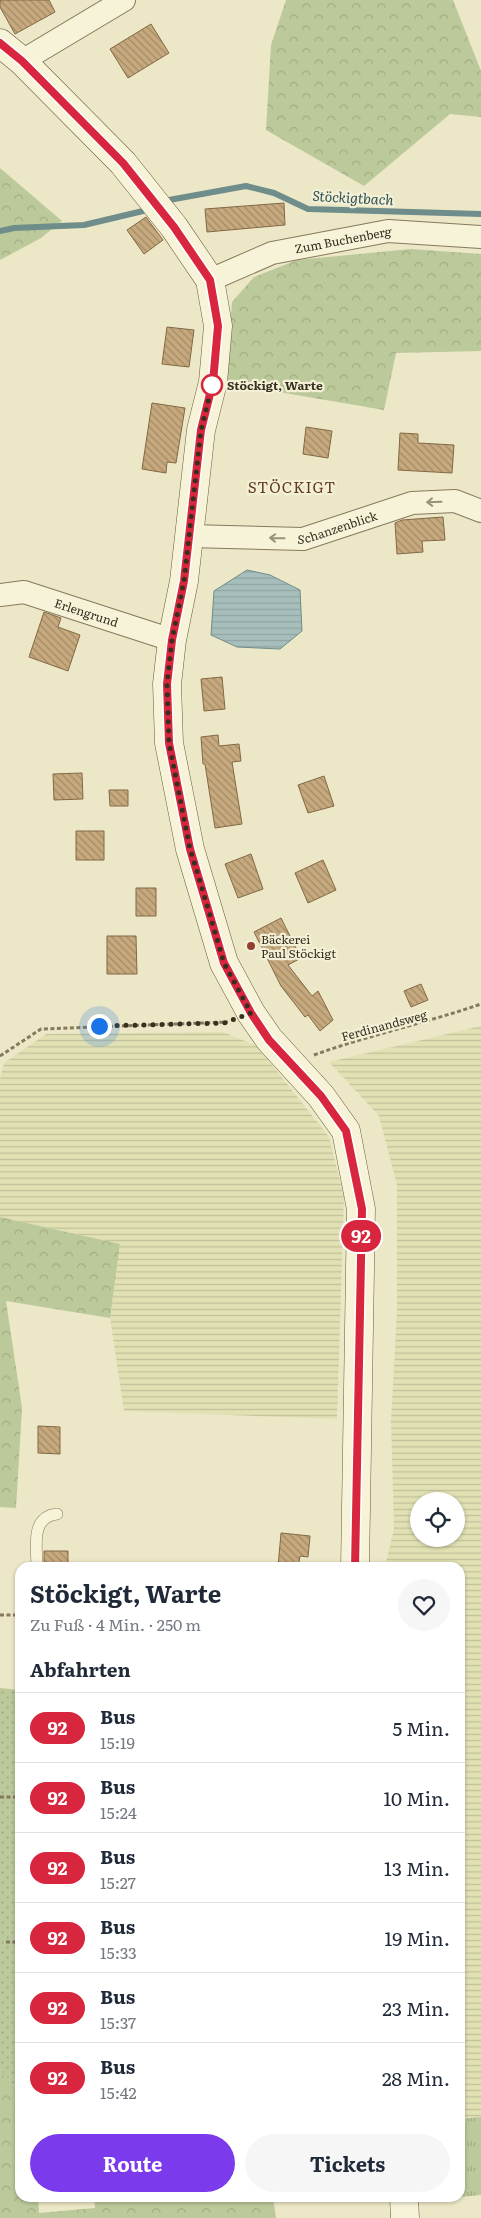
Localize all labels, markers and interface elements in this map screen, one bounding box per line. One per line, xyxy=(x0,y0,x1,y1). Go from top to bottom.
water label: Stöckigtbach xyxy=(312,185,395,209)
street label: Zum Buchenberg xyxy=(293,222,392,258)
marker: Stöckigt, Warte xyxy=(201,374,223,396)
place label: Stöckigt, Warte xyxy=(227,376,323,394)
district label: STÖCKIGT xyxy=(248,475,336,498)
one-way arrow xyxy=(426,498,442,507)
street label: Schanzenblick xyxy=(297,506,380,548)
one-way arrow xyxy=(270,533,286,543)
street label: Erlengrund xyxy=(52,594,122,631)
place label: Bäckerei Paul Stöckigt xyxy=(261,930,336,962)
marker: Bäckerei Paul Stöckigt xyxy=(245,940,257,952)
street label: Ferdinandsweg xyxy=(339,1005,429,1045)
your location xyxy=(87,1014,112,1039)
line badge: 92 xyxy=(338,1220,384,1252)
text: 92 xyxy=(351,1222,371,1249)
map controls xyxy=(410,1492,465,1547)
button: locate xyxy=(410,1492,465,1547)
text: Stöckigt, Warte xyxy=(30,1575,221,1610)
button: heart xyxy=(398,1579,450,1631)
text: Zu Fuß · 4 Min. · 250 m xyxy=(30,1612,201,1636)
text: Abfahrten xyxy=(30,1655,131,1683)
text: Bus xyxy=(100,1702,135,1730)
text: 92 xyxy=(48,1714,67,1741)
text: 5 Min. xyxy=(392,1714,450,1742)
text: 15:19 xyxy=(100,1730,135,1754)
text: Bus xyxy=(100,1772,135,1800)
text: 92 xyxy=(48,1784,67,1811)
text: 10 Min. xyxy=(383,1784,450,1812)
text: 15:24 xyxy=(100,1800,137,1824)
text: Bus xyxy=(100,1842,135,1870)
text: 92 xyxy=(48,1854,67,1881)
text: 13 Min. xyxy=(384,1854,450,1882)
text: 15:27 xyxy=(100,1870,136,1894)
text: Bus xyxy=(100,1912,135,1940)
text: 92 xyxy=(48,1924,67,1951)
text: 19 Min. xyxy=(384,1924,450,1952)
text: 15:33 xyxy=(100,1940,137,1964)
text: Bus xyxy=(100,1982,135,2010)
text: 92 xyxy=(48,1994,67,2021)
text: 23 Min. xyxy=(382,1994,450,2022)
text: 15:37 xyxy=(100,2010,136,2034)
text: Bus xyxy=(100,2052,135,2080)
text: 92 xyxy=(48,2064,67,2091)
text: 28 Min. xyxy=(382,2064,450,2092)
text: 15:42 xyxy=(100,2080,137,2104)
button: Route xyxy=(30,2134,235,2192)
button: Tickets xyxy=(245,2134,450,2192)

